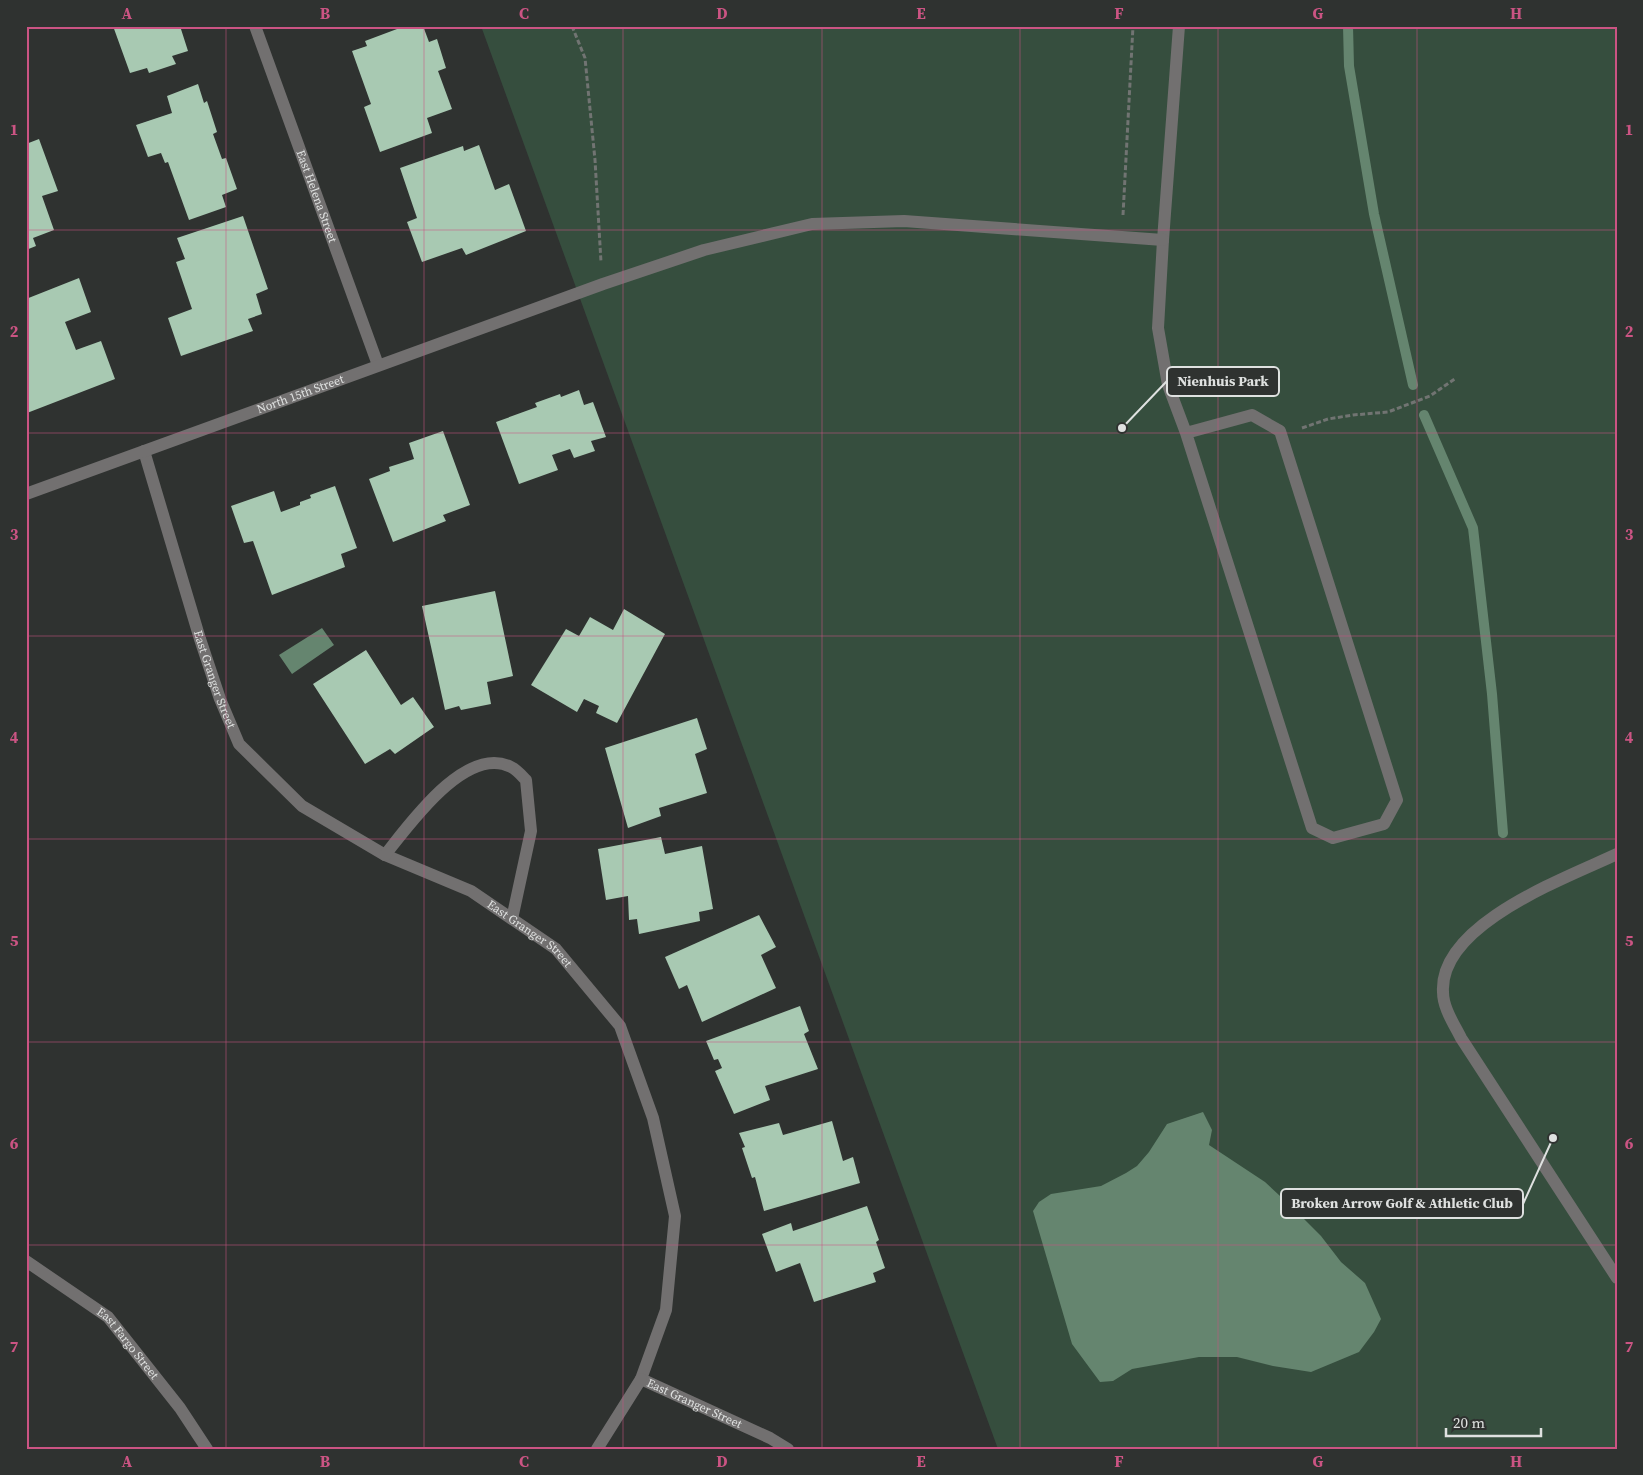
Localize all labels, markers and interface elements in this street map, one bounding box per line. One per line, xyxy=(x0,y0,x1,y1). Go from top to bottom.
text: A xyxy=(122,2,133,24)
text: B xyxy=(320,2,331,24)
text: C xyxy=(519,2,529,24)
text: D xyxy=(716,2,728,24)
text: E xyxy=(916,2,926,24)
text: F xyxy=(1114,2,1124,24)
text: G xyxy=(1313,2,1324,24)
text: H xyxy=(1510,2,1522,24)
text: 1 xyxy=(10,118,18,140)
text: 1 xyxy=(1625,118,1633,140)
street label: East Helena Street xyxy=(293,148,341,245)
text: 2 xyxy=(10,320,19,342)
text: 2 xyxy=(1625,320,1634,342)
callout: Nienhuis Park xyxy=(1167,367,1279,396)
street label: North 15th Street xyxy=(255,371,346,417)
text: Nienhuis Park xyxy=(1177,371,1269,391)
text: 3 xyxy=(10,523,19,545)
text: 3 xyxy=(1625,523,1634,545)
street label: East Granger Street xyxy=(190,628,239,731)
text: 4 xyxy=(10,726,19,748)
text: 4 xyxy=(1625,726,1634,748)
street label: East Granger Street xyxy=(484,896,576,971)
text: 5 xyxy=(10,929,19,951)
text: 5 xyxy=(1625,929,1634,951)
text: 6 xyxy=(10,1132,19,1154)
text: 6 xyxy=(1625,1132,1634,1154)
callout: Broken Arrow Golf & Athletic Club xyxy=(1281,1189,1523,1218)
text: Broken Arrow Golf & Athletic Club xyxy=(1291,1193,1513,1213)
street label: East Fargo Street xyxy=(94,1304,162,1383)
text: 7 xyxy=(10,1335,19,1357)
text: 7 xyxy=(1625,1335,1634,1357)
street label: East Granger Street xyxy=(644,1375,745,1432)
scale bar xyxy=(1446,1405,1540,1437)
text: 20 m xyxy=(1453,1412,1485,1433)
text: A xyxy=(122,1450,133,1472)
text: B xyxy=(320,1450,331,1472)
text: C xyxy=(519,1450,529,1472)
text: D xyxy=(716,1450,728,1472)
text: E xyxy=(916,1450,926,1472)
text: F xyxy=(1114,1450,1124,1472)
text: G xyxy=(1313,1450,1324,1472)
text: H xyxy=(1510,1450,1522,1472)

